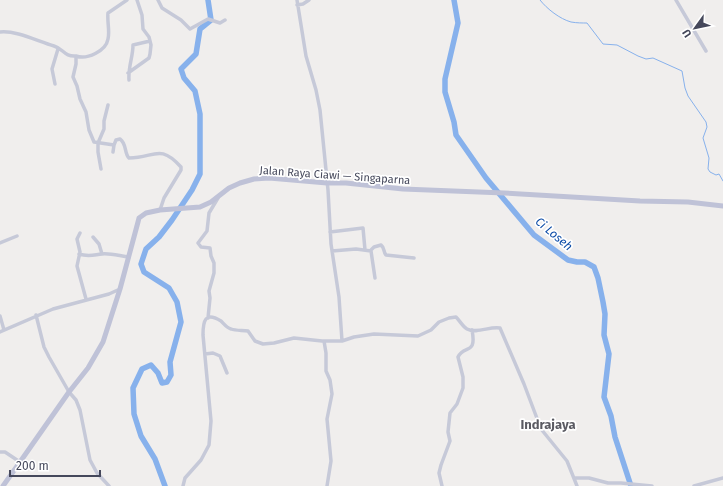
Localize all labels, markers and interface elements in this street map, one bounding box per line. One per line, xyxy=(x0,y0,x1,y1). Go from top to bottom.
north arrow xyxy=(675,8,715,48)
text: U xyxy=(680,27,694,40)
street label: Jalan Raya Ciawi — Singaparna xyxy=(259,164,411,187)
water label: Ci Loseh xyxy=(533,214,576,254)
district label: Indrajaya xyxy=(520,417,576,432)
scale bar xyxy=(10,452,100,478)
text: 200 m xyxy=(16,459,49,473)

